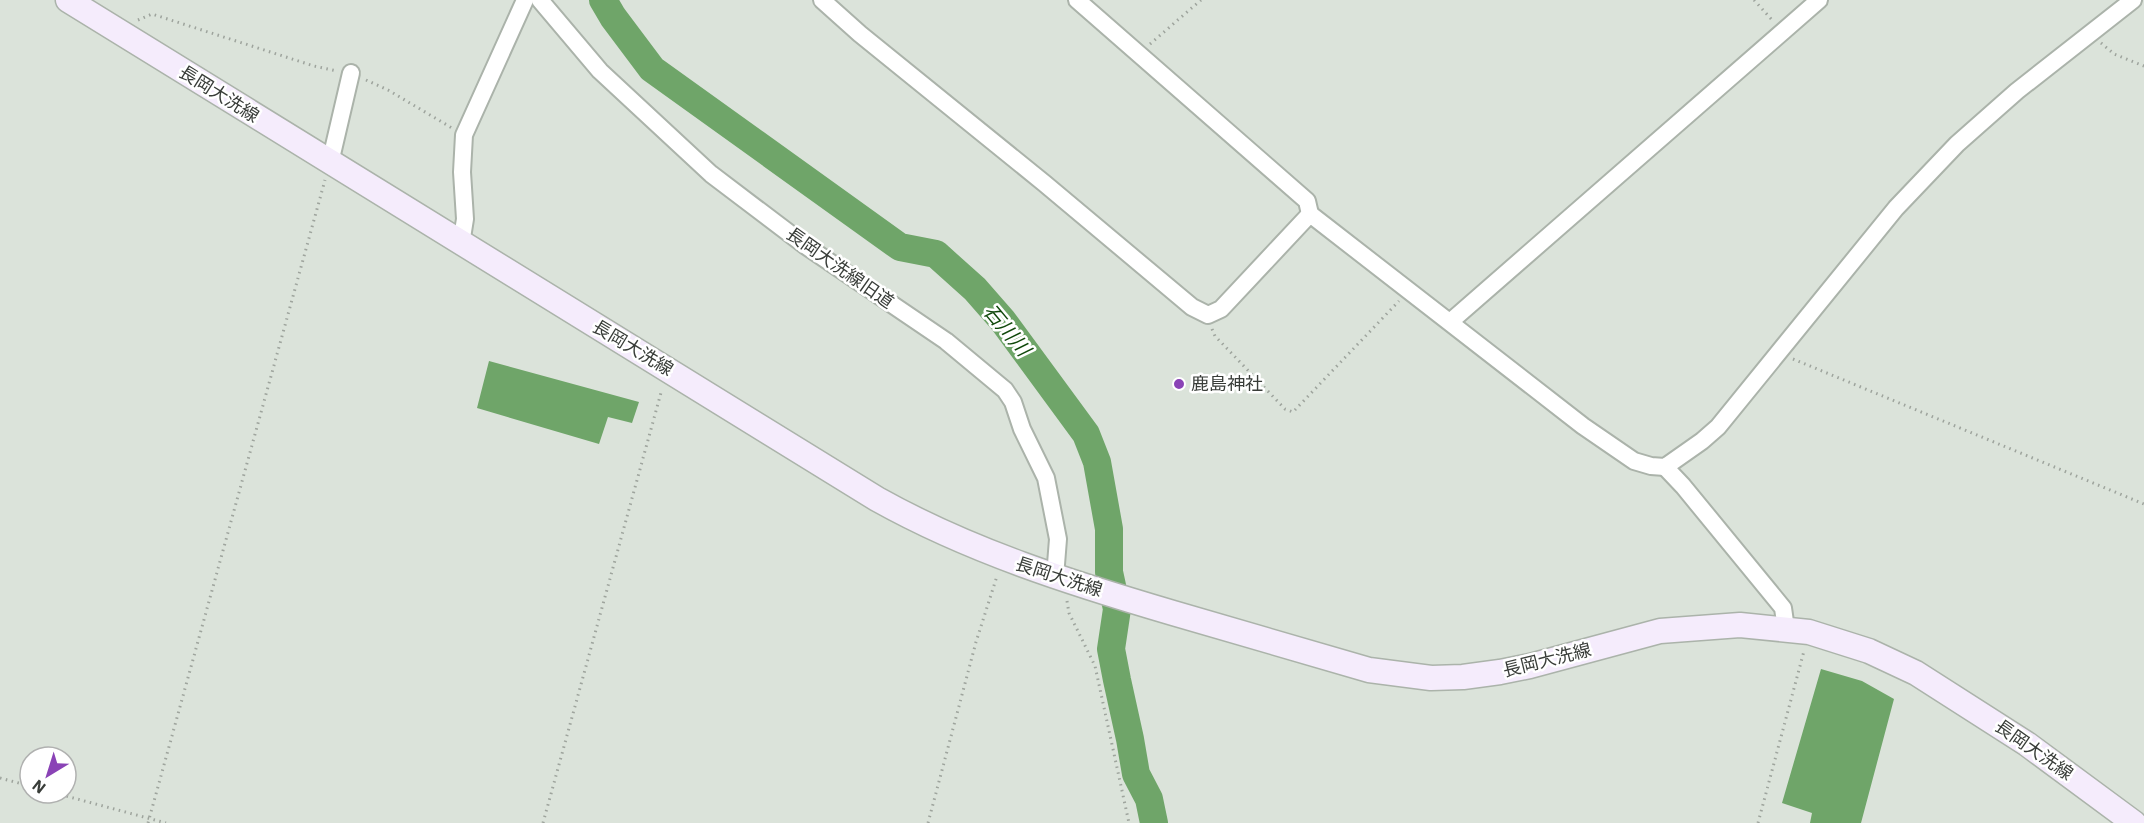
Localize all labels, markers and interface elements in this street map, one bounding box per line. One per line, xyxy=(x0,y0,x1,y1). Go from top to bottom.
street label: 長岡大洗線 xyxy=(175,60,264,127)
street label: 長岡大洗線旧道 xyxy=(782,222,898,313)
water label: 石川川 xyxy=(978,298,1038,363)
street label: 長岡大洗線 xyxy=(589,315,678,381)
place label: 鹿島神社 xyxy=(1191,372,1263,395)
marker: 鹿島神社 xyxy=(1172,377,1186,391)
street label: 長岡大洗線 xyxy=(1013,552,1106,601)
street label: 長岡大洗線 xyxy=(1500,637,1593,682)
street label: 長岡大洗線 xyxy=(1991,714,2078,785)
north arrow xyxy=(18,745,78,805)
text: N xyxy=(28,775,49,798)

